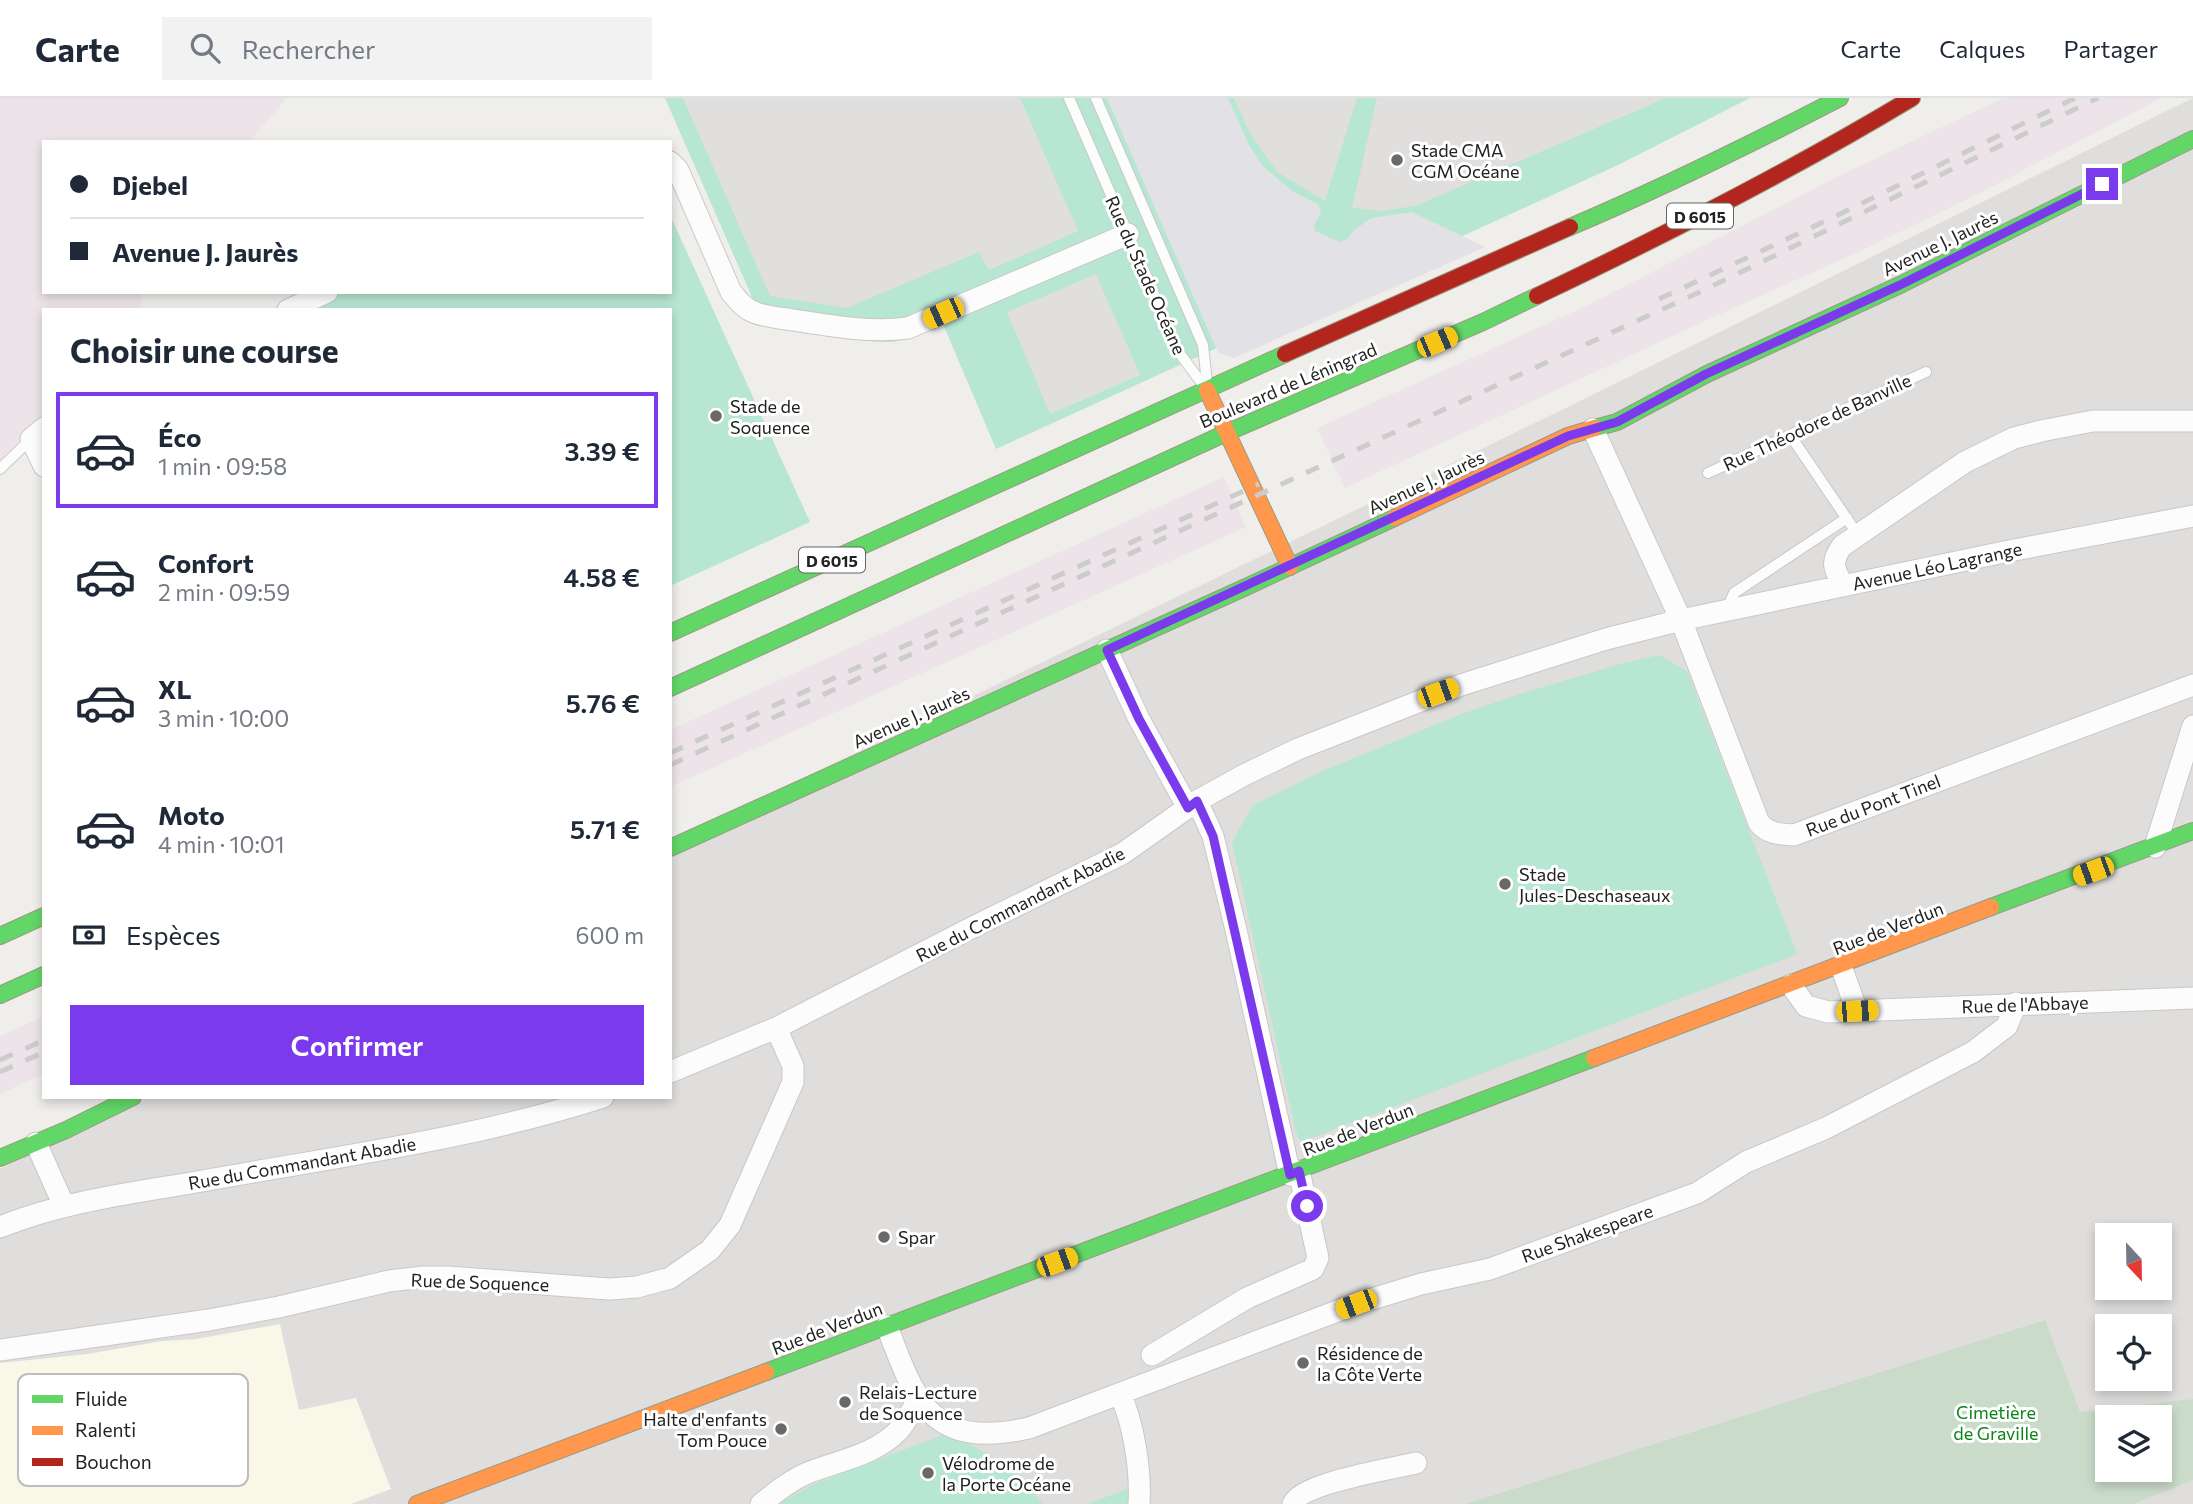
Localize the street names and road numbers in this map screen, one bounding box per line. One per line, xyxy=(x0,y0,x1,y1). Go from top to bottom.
street label: Rue du Stade Océane xyxy=(1101,192,1191,358)
road number: D 6015 xyxy=(1667,204,1733,228)
street label: Avenue J. Jaurès xyxy=(1879,206,2001,280)
street label: Boulevard de Léningrad xyxy=(1196,338,1380,432)
street label: Rue Théodore de Banville xyxy=(1719,369,1915,475)
street label: Avenue J. Jaurès xyxy=(1364,445,1488,519)
street label: Avenue Léo Lagrange xyxy=(1850,537,2024,595)
road number: D 6015 xyxy=(799,547,865,573)
street label: Avenue J. Jaurès xyxy=(849,681,973,753)
street label: Rue du Pont Tinel xyxy=(1803,769,1943,841)
street label: Rue du Commandant Abadie xyxy=(912,842,1128,966)
street label: Rue de Verdun xyxy=(1830,897,1946,959)
street label: Rue de l'Abbaye xyxy=(1961,991,2089,1017)
street label: Rue de Verdun xyxy=(1300,1098,1416,1160)
street label: Rue du Commandant Abadie xyxy=(186,1132,418,1194)
street label: Rue Shakespeare xyxy=(1518,1199,1656,1267)
street label: Rue de Soquence xyxy=(410,1269,550,1295)
street label: Rue de Verdun xyxy=(769,1297,885,1359)

